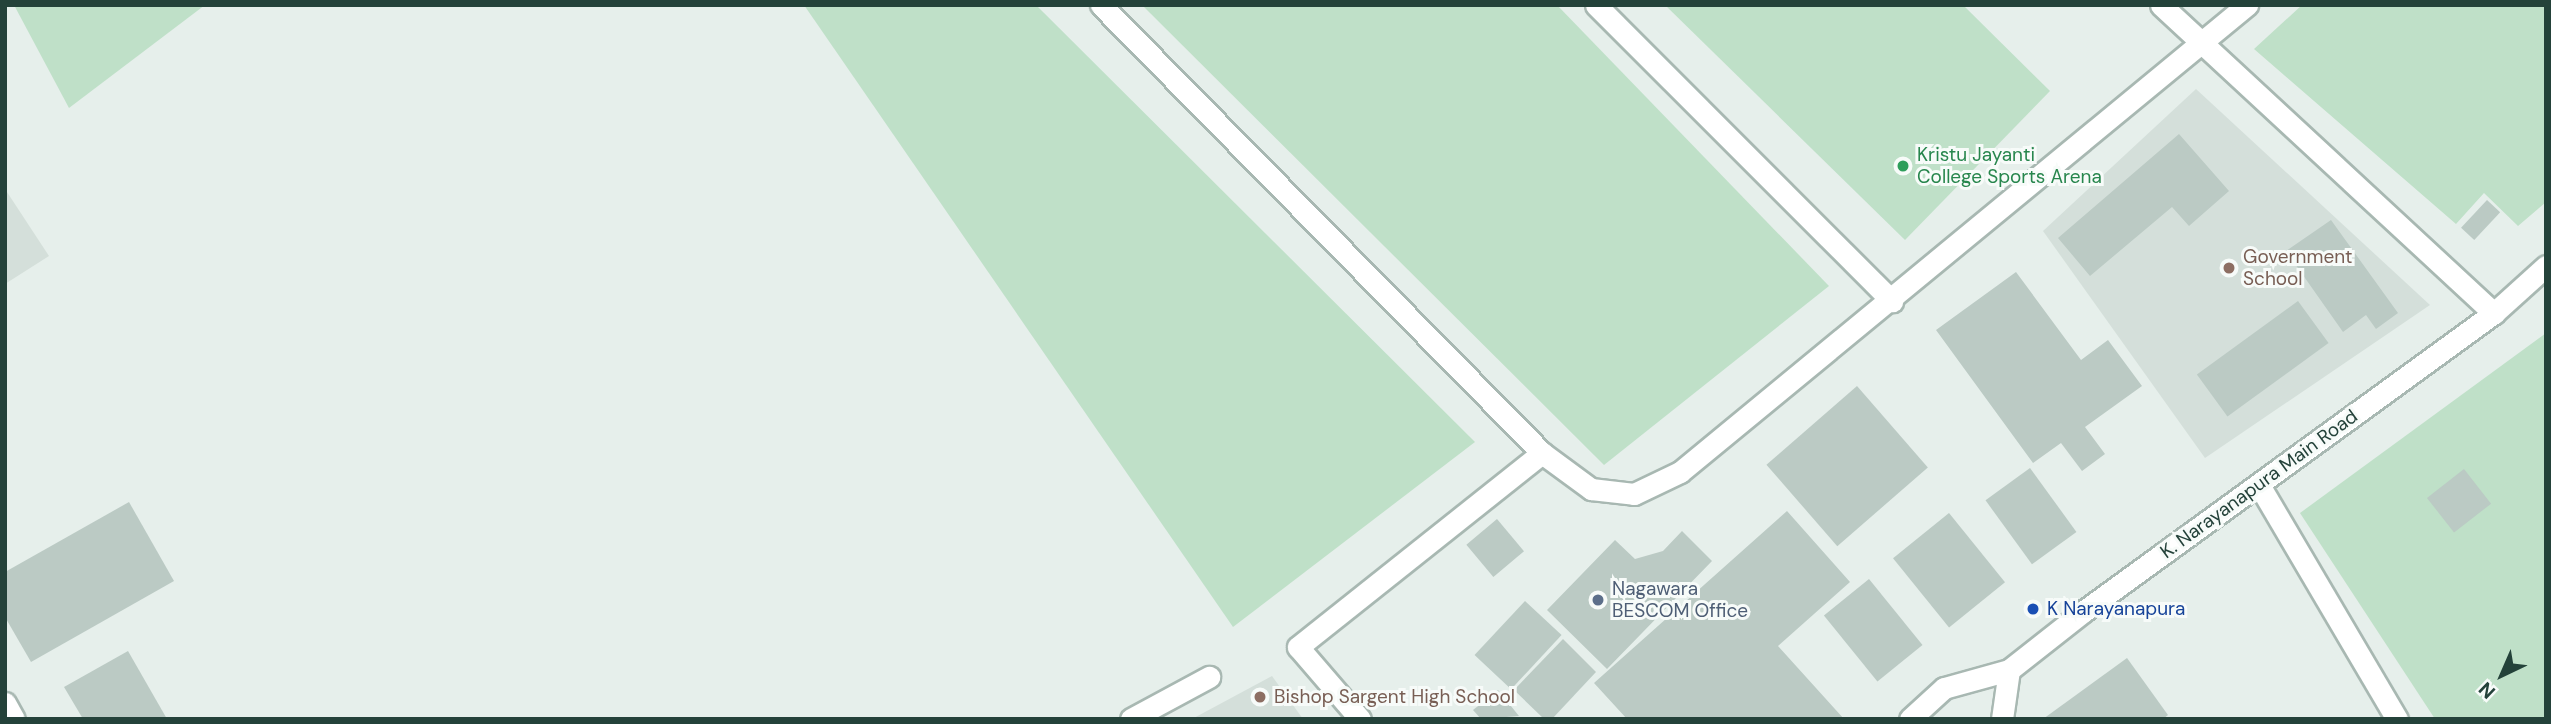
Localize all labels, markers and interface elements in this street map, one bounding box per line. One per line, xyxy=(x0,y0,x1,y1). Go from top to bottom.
place label: Kristu Jayanti College Sports Arena xyxy=(1917,144,2102,188)
marker: Kristu Jayanti College Sports Arena xyxy=(1895,158,1911,174)
place label: Government School xyxy=(2243,246,2353,290)
marker: Government School xyxy=(2221,260,2237,276)
street label: K. Narayanapura Main Road xyxy=(2156,405,2362,563)
place label: Nagawara BESCOM Office xyxy=(1612,578,1748,622)
marker: Nagawara BESCOM Office xyxy=(1590,592,1606,608)
place label: K Narayanapura xyxy=(2047,598,2185,620)
marker: K Narayanapura xyxy=(2025,601,2041,617)
north arrow xyxy=(2467,640,2537,710)
text: N xyxy=(2473,677,2501,704)
place label: Bishop Sargent High School xyxy=(1274,686,1515,708)
marker: Bishop Sargent High School xyxy=(1252,689,1268,705)

